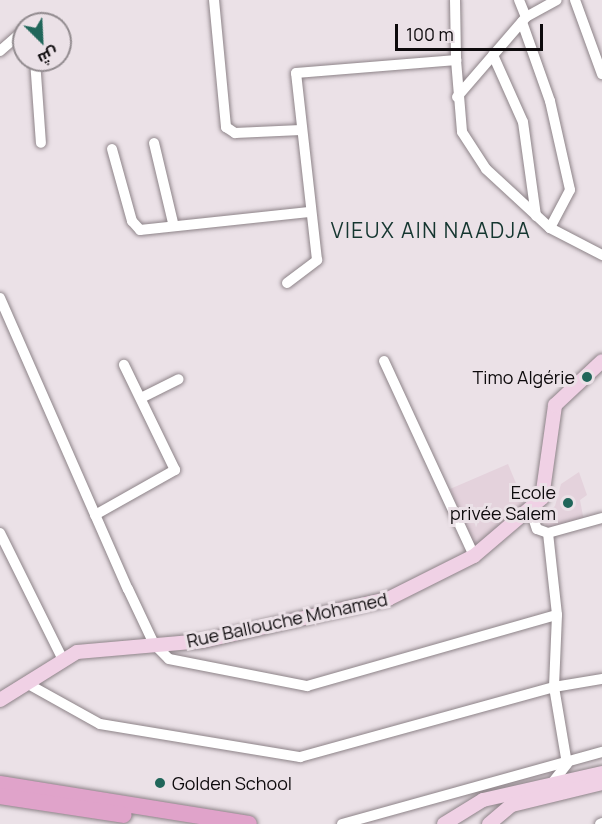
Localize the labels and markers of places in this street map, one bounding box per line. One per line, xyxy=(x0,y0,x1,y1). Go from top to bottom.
place label: Timo Algérie xyxy=(473,366,575,388)
marker: Timo Algérie xyxy=(580,370,594,384)
place label: Ecole privée Salem xyxy=(450,482,556,524)
marker: Ecole privée Salem xyxy=(561,496,575,510)
place label: Golden School xyxy=(172,772,292,794)
marker: Golden School xyxy=(153,776,167,790)

